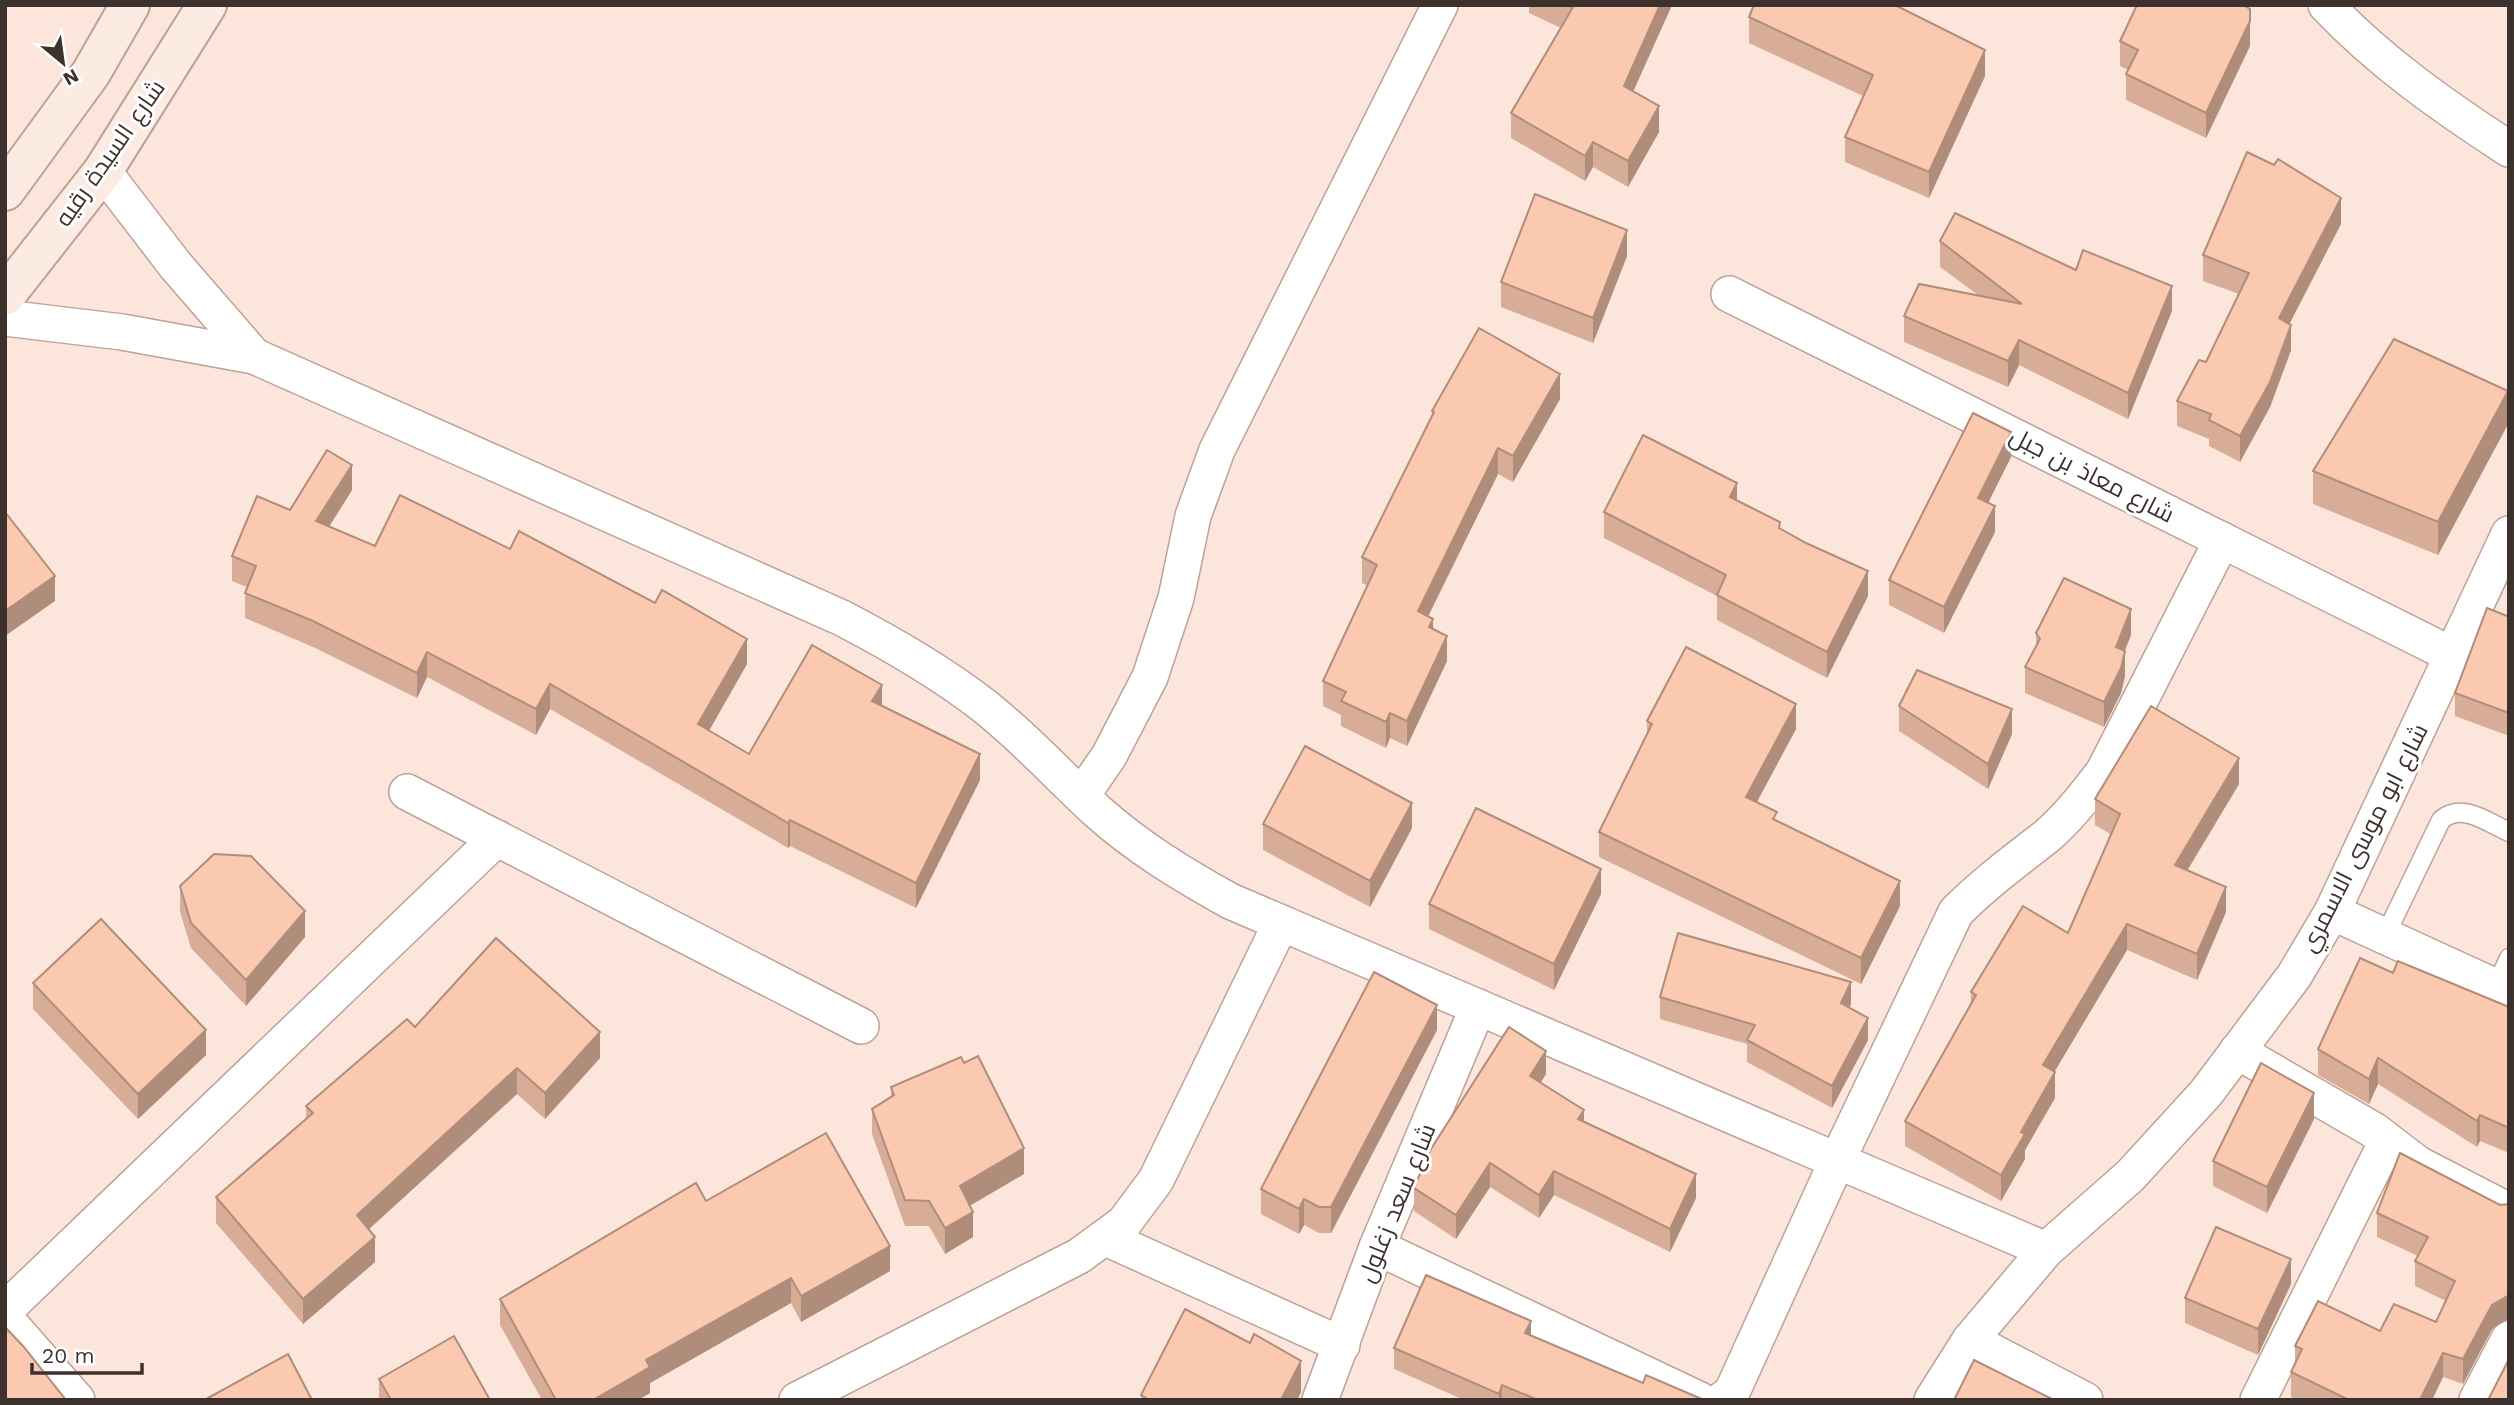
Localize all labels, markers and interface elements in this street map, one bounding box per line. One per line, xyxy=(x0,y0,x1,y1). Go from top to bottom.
north arrow xyxy=(28,28,98,98)
text: N xyxy=(59,64,83,91)
street label: شارع السيدة رقيه xyxy=(49,74,173,233)
street label: شارع معاذ بن جبل xyxy=(2004,422,2179,530)
street label: شارع ابو موسى الاسمري xyxy=(2294,719,2437,959)
street label: شارع سعد زغلول xyxy=(1352,1120,1443,1287)
scale bar xyxy=(32,1332,142,1376)
text: 20 m xyxy=(42,1343,94,1368)

